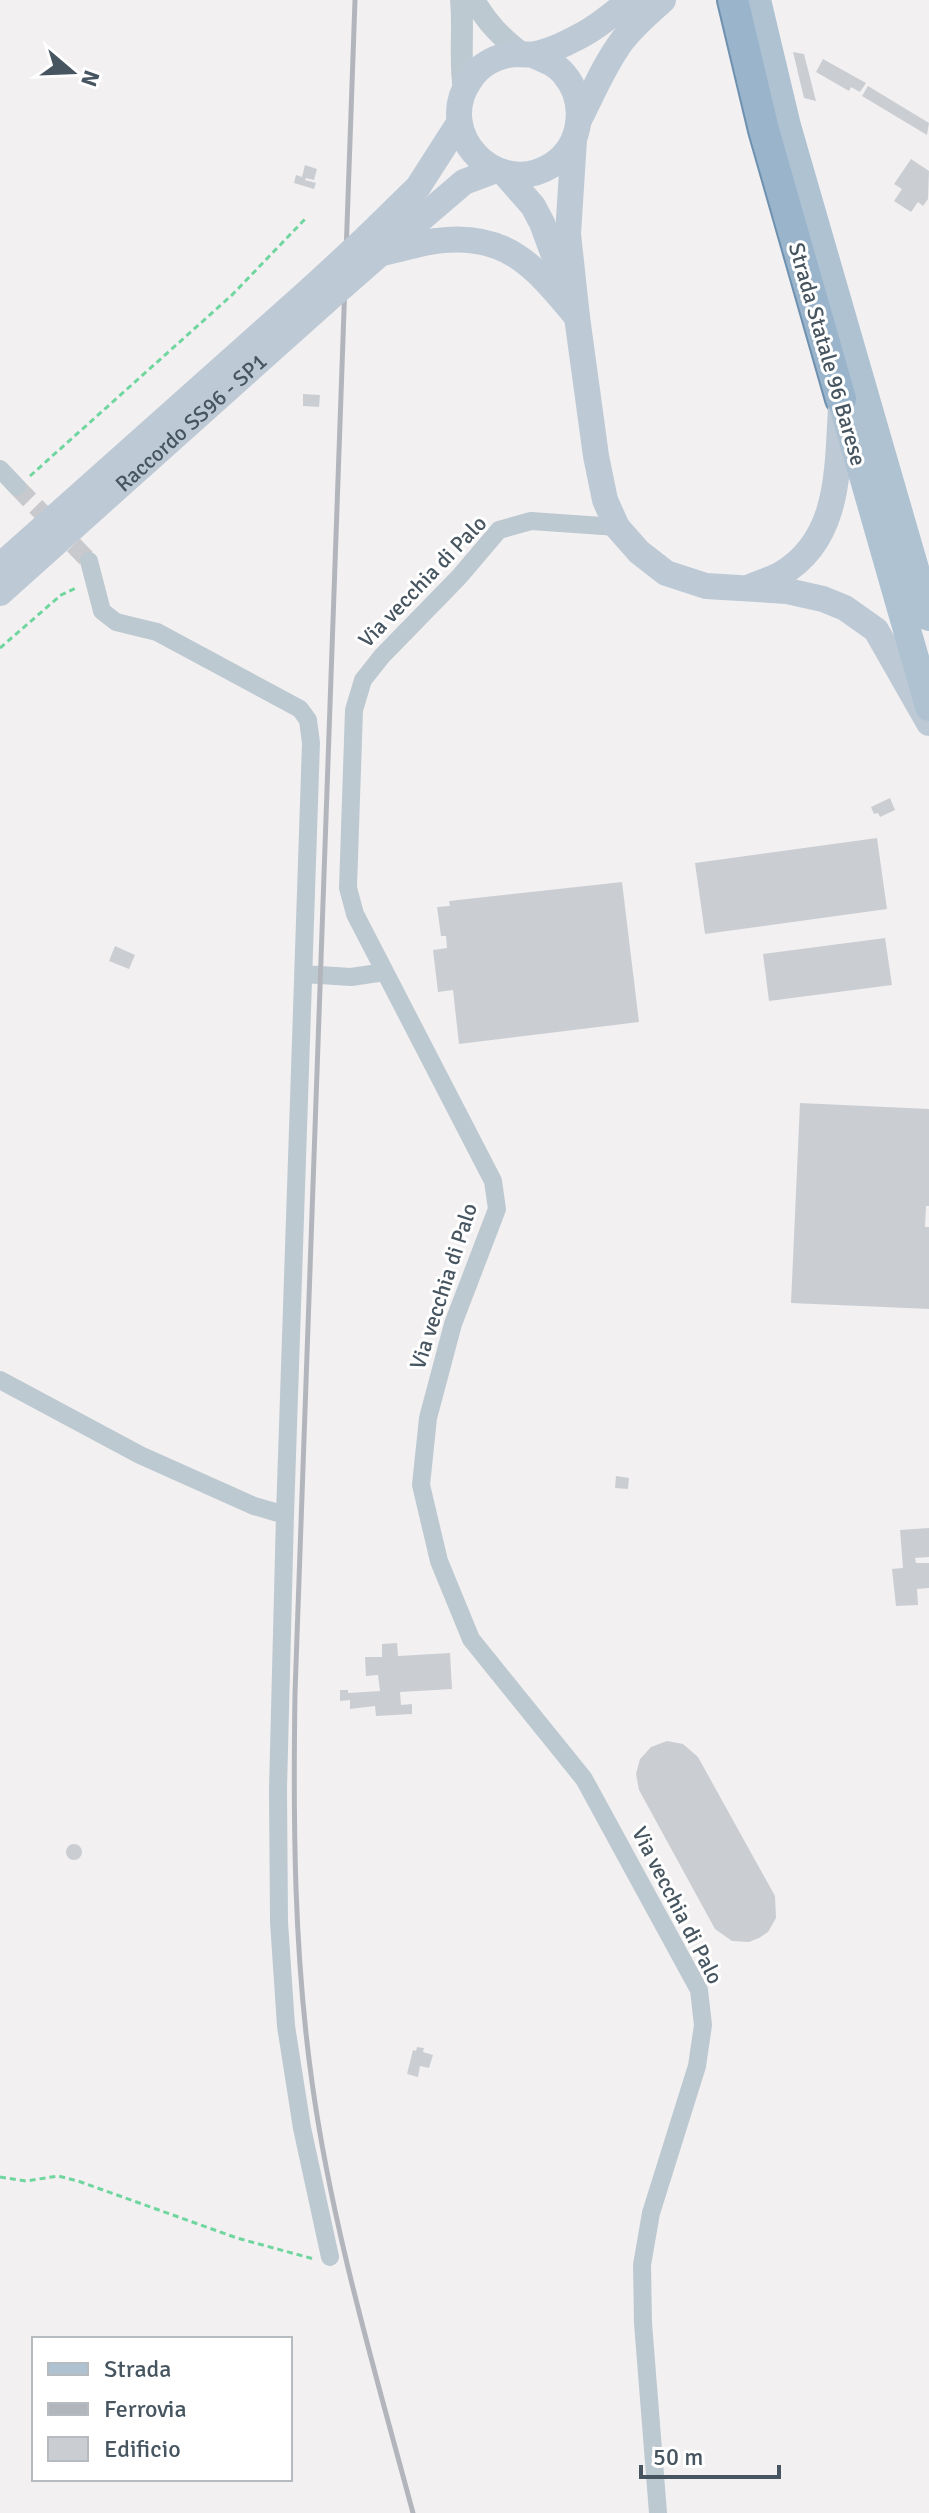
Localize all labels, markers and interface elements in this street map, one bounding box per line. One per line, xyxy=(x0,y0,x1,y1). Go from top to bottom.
north arrow xyxy=(32,32,112,112)
text: N xyxy=(75,67,106,90)
street label: Strada Statale 96 Barese xyxy=(783,240,872,469)
street label: Raccordo SS96 - SP1 xyxy=(110,348,272,497)
street label: Via vecchia di Palo xyxy=(353,510,492,653)
street label: Via vecchia di Palo xyxy=(404,1200,483,1373)
street label: Via vecchia di Palo xyxy=(626,1822,729,1988)
legend xyxy=(32,2337,292,2481)
text: Strada xyxy=(104,2354,171,2384)
text: Ferrovia xyxy=(104,2394,187,2424)
scale bar xyxy=(641,2429,779,2479)
text: Edificio xyxy=(104,2434,181,2464)
text: 50 m xyxy=(653,2442,703,2472)

